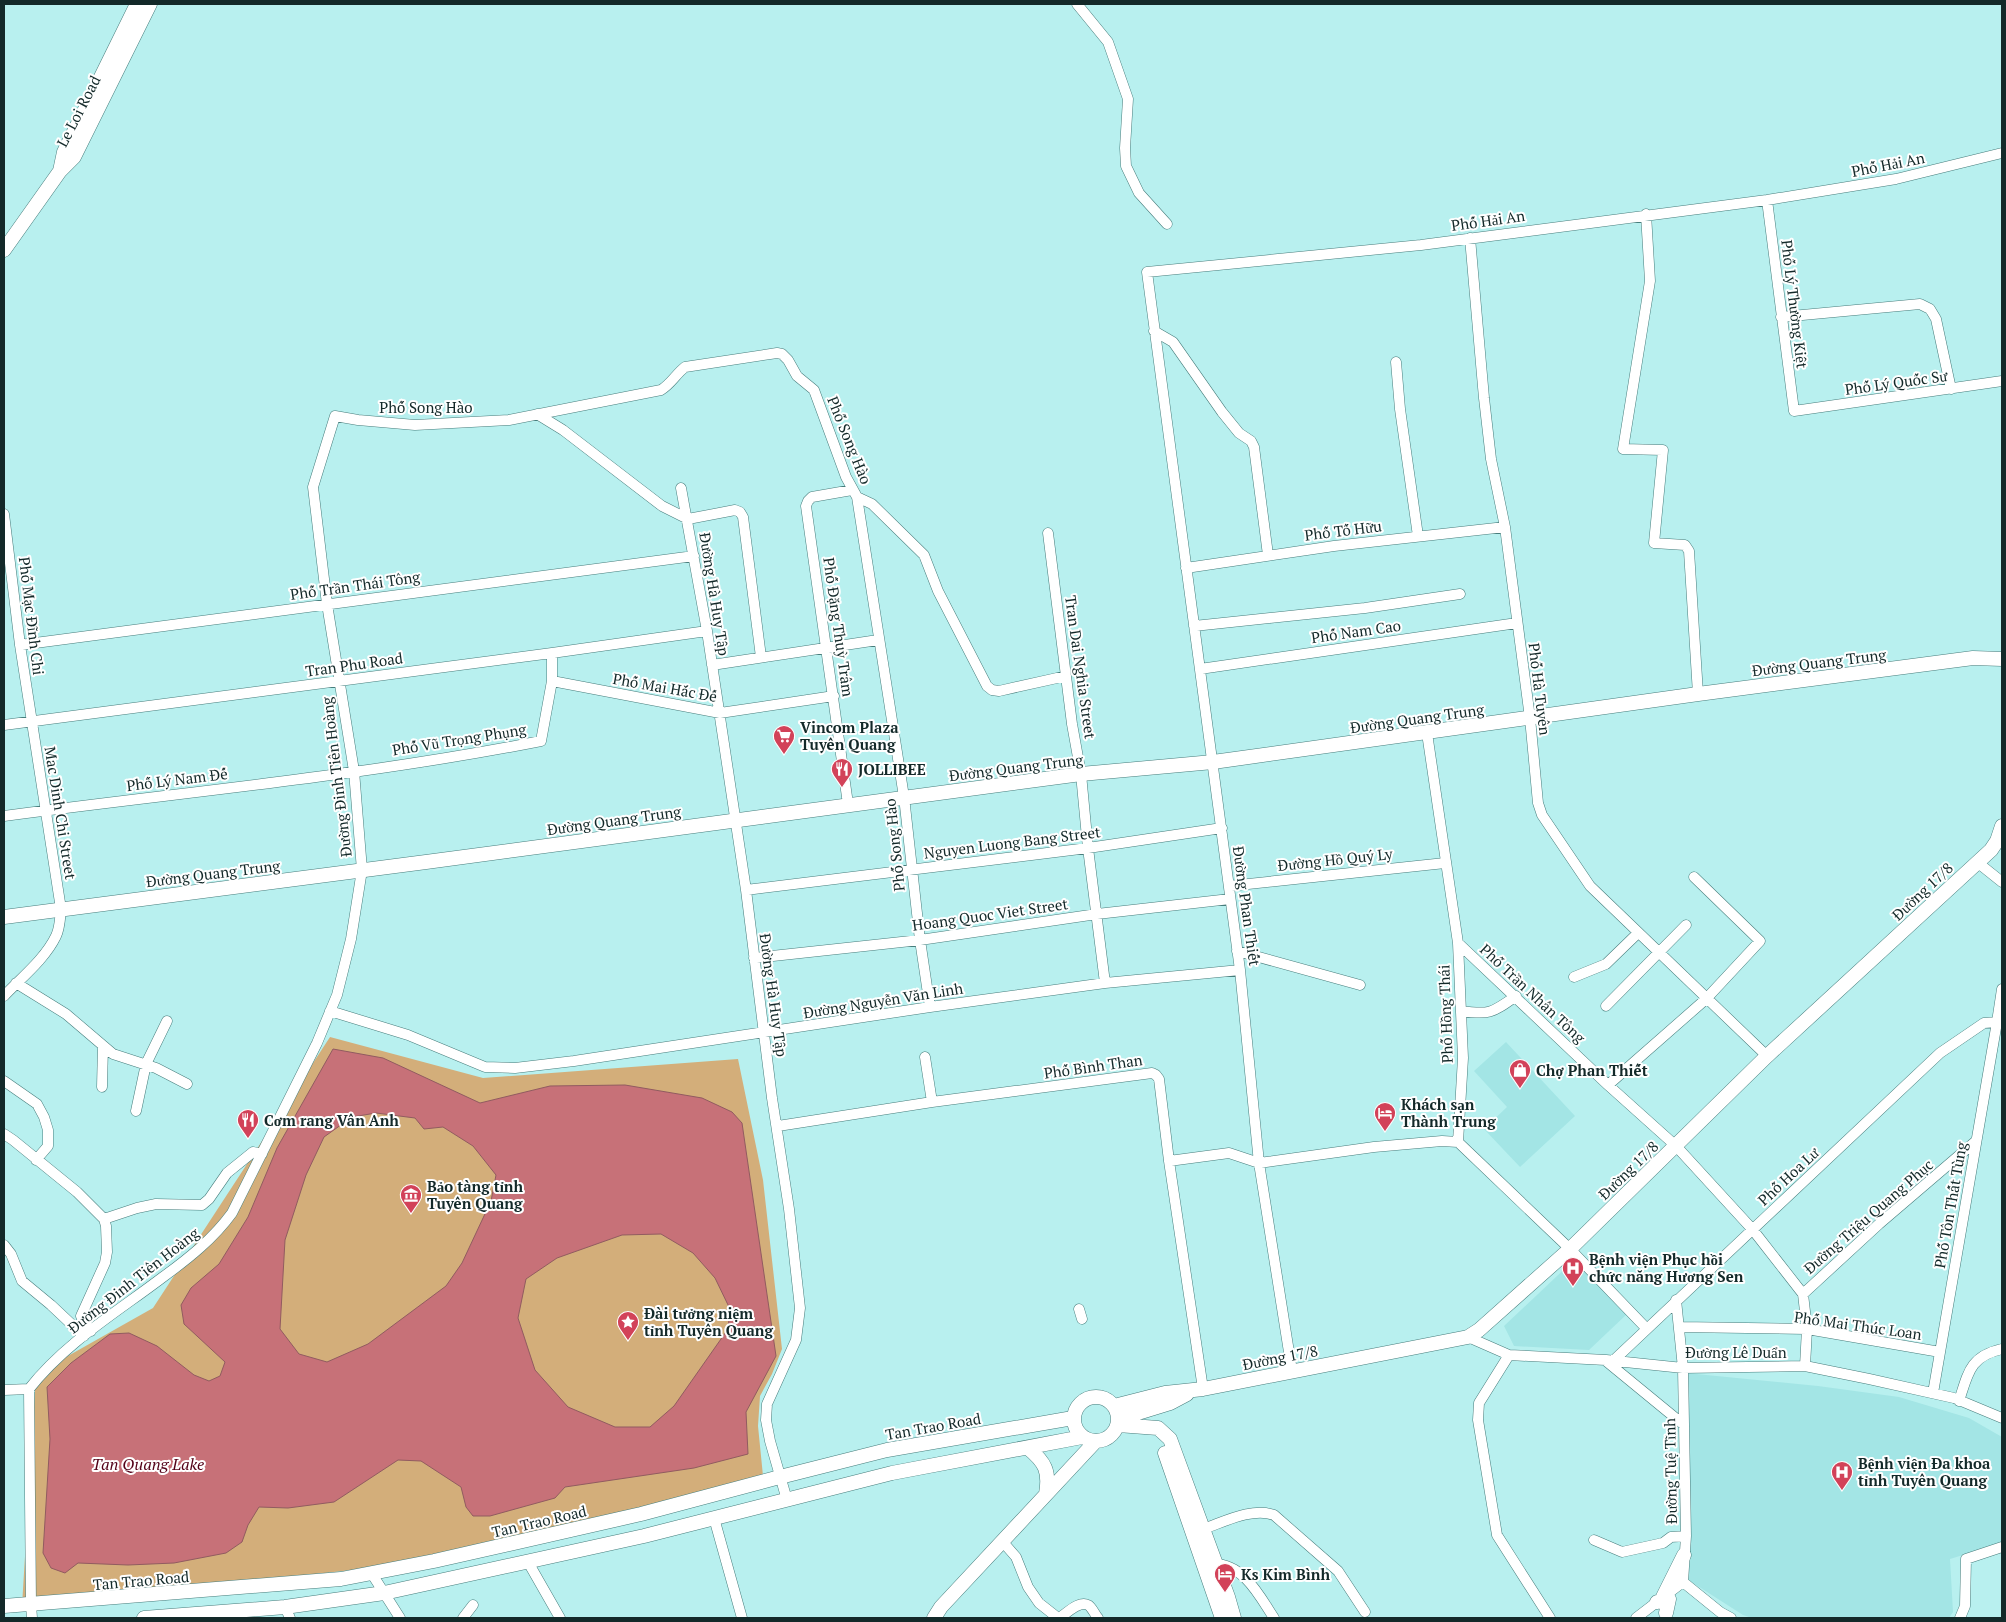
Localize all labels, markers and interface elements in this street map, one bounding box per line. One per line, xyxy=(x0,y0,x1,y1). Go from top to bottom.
street label: Le Loi Road xyxy=(51,72,105,150)
street label: Phố Hải An xyxy=(1850,147,1926,181)
street label: Phố Hải An xyxy=(1450,205,1526,235)
street label: Phố Lý Thường Kiệt xyxy=(1777,239,1813,370)
street label: Phố Lý Quốc Sư xyxy=(1843,365,1949,399)
street label: Phố Song Hào xyxy=(823,393,877,487)
street label: Phố Song Hào xyxy=(379,397,473,417)
street label: Phố Tố Hữu xyxy=(1303,515,1383,545)
street label: Đường Hà Huy Tập xyxy=(695,531,735,657)
street label: Phố Mạc Đĩnh Chi xyxy=(15,556,49,676)
street label: Phố Đặng Thuỳ Trâm xyxy=(819,556,859,698)
street label: Phố Trần Thái Tông xyxy=(289,566,422,604)
street label: Tran Dai Nghia Street xyxy=(1061,594,1101,740)
street label: Phố Nam Cao xyxy=(1310,615,1402,647)
street label: Phố Hà Tuyên xyxy=(1524,642,1556,736)
street label: Đường Quang Trung xyxy=(1751,644,1888,680)
street label: Tran Phu Road xyxy=(304,647,404,681)
street label: Phố Mai Hắc Đế xyxy=(611,668,719,706)
street label: Đường Đinh Tiên Hoàng xyxy=(316,695,356,858)
street label: Đường Quang Trung xyxy=(1349,699,1486,737)
place label: Vincom Plaza Tuyên Quang xyxy=(800,717,899,754)
street label: Phố Vũ Trọng Phụng xyxy=(391,718,528,759)
supermarket icon: Vincom Plaza Tuyên Quang xyxy=(772,724,796,755)
street label: Mac Dinh Chi Street xyxy=(41,745,81,881)
street label: Đường Quang Trung xyxy=(948,749,1085,785)
restaurant icon: JOLLIBEE xyxy=(830,757,854,788)
place label: JOLLIBEE xyxy=(858,759,926,779)
street label: Phố Lý Nam Đế xyxy=(125,763,229,795)
street label: Phố Song Hào xyxy=(879,798,909,892)
street label: Đường Quang Trung xyxy=(546,801,683,839)
street label: Nguyen Luong Bang Street xyxy=(923,821,1102,863)
street label: Đường Hồ Quý Ly xyxy=(1277,843,1394,875)
street label: Đường Phan Thiết xyxy=(1229,845,1265,968)
street label: Đường Quang Trung xyxy=(145,855,282,891)
street label: Đường 17/8 xyxy=(1887,858,1957,924)
street label: Hoang Quoc Viet Street xyxy=(911,893,1070,935)
street label: Đường Hà Huy Tập xyxy=(755,932,793,1058)
street label: Phố Trần Nhân Tông xyxy=(1476,939,1591,1048)
street label: Phố Hồng Thái xyxy=(1433,964,1457,1064)
street label: Đường Nguyễn Văn Linh xyxy=(802,977,964,1022)
street label: Phố Bình Than xyxy=(1042,1049,1144,1083)
shop icon: Chợ Phan Thiết xyxy=(1508,1058,1532,1089)
place label: Chợ Phan Thiết xyxy=(1536,1060,1648,1080)
place label: Khách sạn Thành Trung xyxy=(1401,1094,1496,1131)
hotel icon: Khách sạn Thành Trung xyxy=(1373,1101,1397,1132)
restaurant icon: Cơm rang Vân Anh xyxy=(236,1108,260,1139)
place label: Cơm rang Vân Anh xyxy=(264,1110,399,1130)
street label: Đường 17/8 xyxy=(1594,1136,1662,1204)
street label: Phố Tôn Thất Tùng xyxy=(1929,1139,1971,1270)
street label: Phố Hoa Lư xyxy=(1753,1142,1823,1209)
street label: Đường Triệu Quang Phục xyxy=(1799,1154,1937,1278)
place label: Bảo tàng tỉnh Tuyên Quang xyxy=(427,1176,524,1213)
museum icon: Bảo tàng tỉnh Tuyên Quang xyxy=(399,1183,423,1214)
street label: Đường Đinh Tiên Hoàng xyxy=(63,1222,204,1337)
place label: Bệnh viện Phục hồi chức năng Hương Sen xyxy=(1589,1249,1744,1286)
hospital icon: Bệnh viện Phục hồi chức năng Hương Sen xyxy=(1561,1256,1585,1287)
place label: Đài tưởng niệm tỉnh Tuyên Quang xyxy=(644,1303,773,1340)
street label: Phố Mai Thúc Loan xyxy=(1793,1306,1923,1344)
place icon: Đài tưởng niệm tỉnh Tuyên Quang xyxy=(616,1310,640,1341)
street label: Đường 17/8 xyxy=(1241,1340,1319,1374)
street label: Đường Lê Duẩn xyxy=(1685,1342,1787,1362)
street label: Tan Trao Road xyxy=(884,1408,982,1444)
street label: Đường Tuệ Tĩnh xyxy=(1659,1418,1681,1524)
water label: Tan Quang Lake xyxy=(92,1453,204,1475)
place label: Bệnh viện Đa khoa tỉnh Tuyên Quang xyxy=(1858,1453,1991,1490)
hospital icon: Bệnh viện Đa khoa tỉnh Tuyên Quang xyxy=(1830,1460,1854,1491)
street label: Tan Trao Road xyxy=(490,1500,588,1542)
hotel icon: Ks Kim Bình xyxy=(1213,1562,1237,1593)
place label: Ks Kim Bình xyxy=(1241,1564,1330,1584)
street label: Tan Trao Road xyxy=(92,1566,190,1594)

